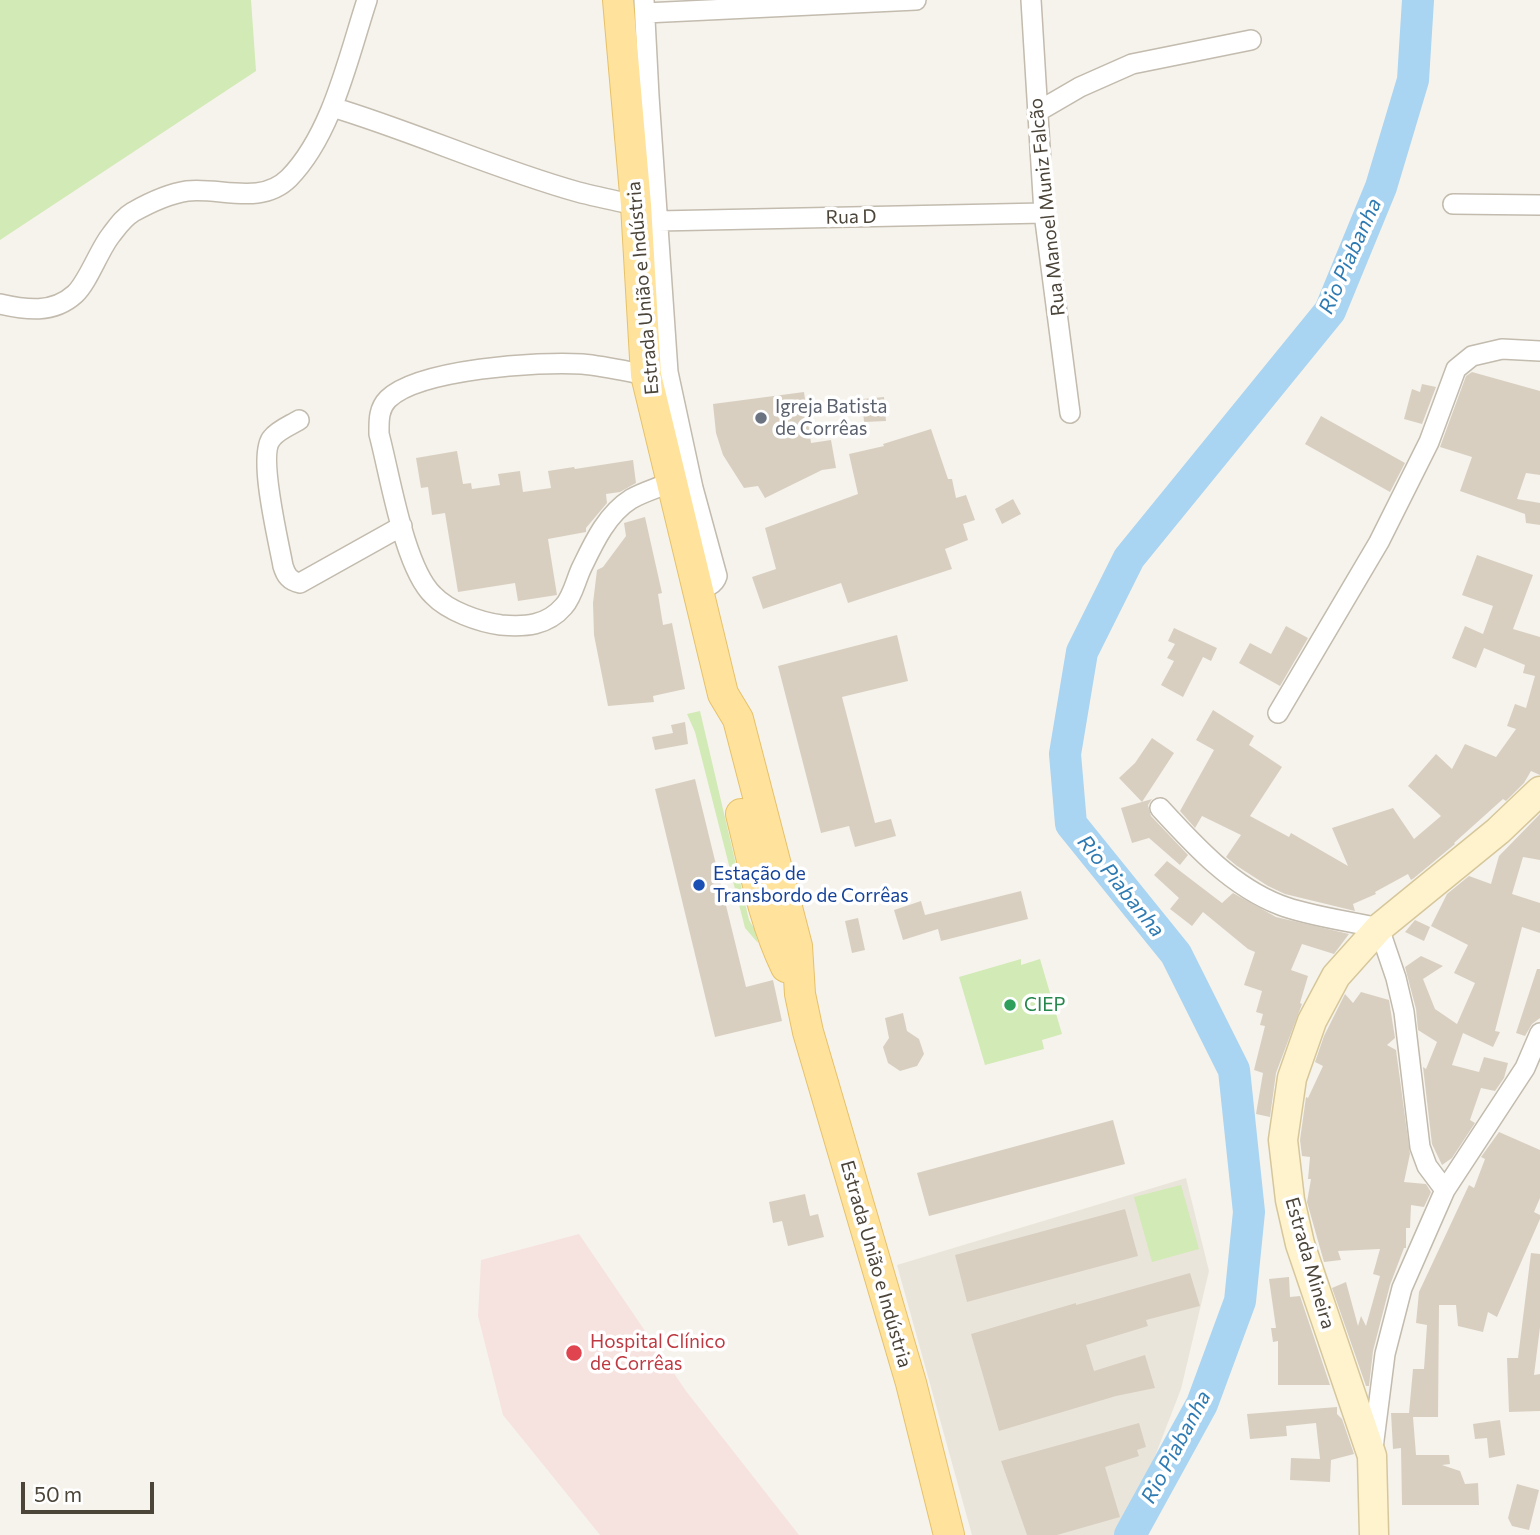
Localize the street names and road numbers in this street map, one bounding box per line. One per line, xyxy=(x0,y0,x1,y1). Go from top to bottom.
street label: Rua Manoel Muniz Falcão xyxy=(1024,97,1070,317)
street label: Estrada União e Indústria xyxy=(622,180,664,396)
street label: Rua D xyxy=(825,205,877,229)
street label: Estrada União e Indústria xyxy=(836,1158,916,1370)
street label: Estrada Mineira xyxy=(1280,1195,1340,1331)

